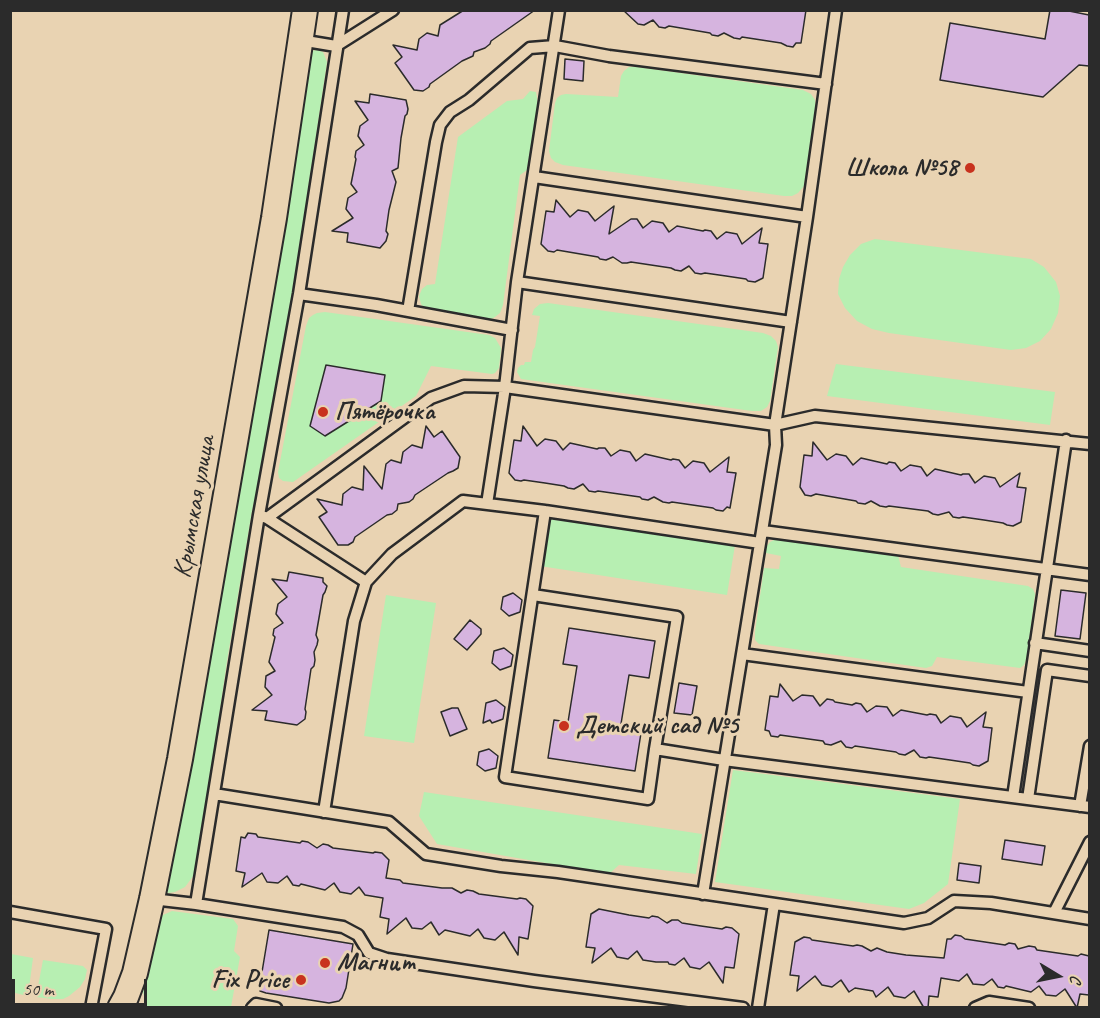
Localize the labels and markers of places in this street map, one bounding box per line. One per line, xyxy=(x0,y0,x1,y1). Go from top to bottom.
place label: Школа №58 xyxy=(845,152,958,184)
marker: Школа №58 xyxy=(963,161,977,175)
place label: Пятёрочка xyxy=(335,396,435,428)
marker: Пятёрочка xyxy=(316,405,330,419)
place label: Детский сад №5 xyxy=(576,710,738,742)
marker: Детский сад №5 xyxy=(557,719,571,733)
place label: Магнит xyxy=(337,947,416,979)
marker: Магнит xyxy=(318,956,332,970)
place label: Fix Price xyxy=(212,964,289,996)
marker: Fix Price xyxy=(294,973,308,987)

